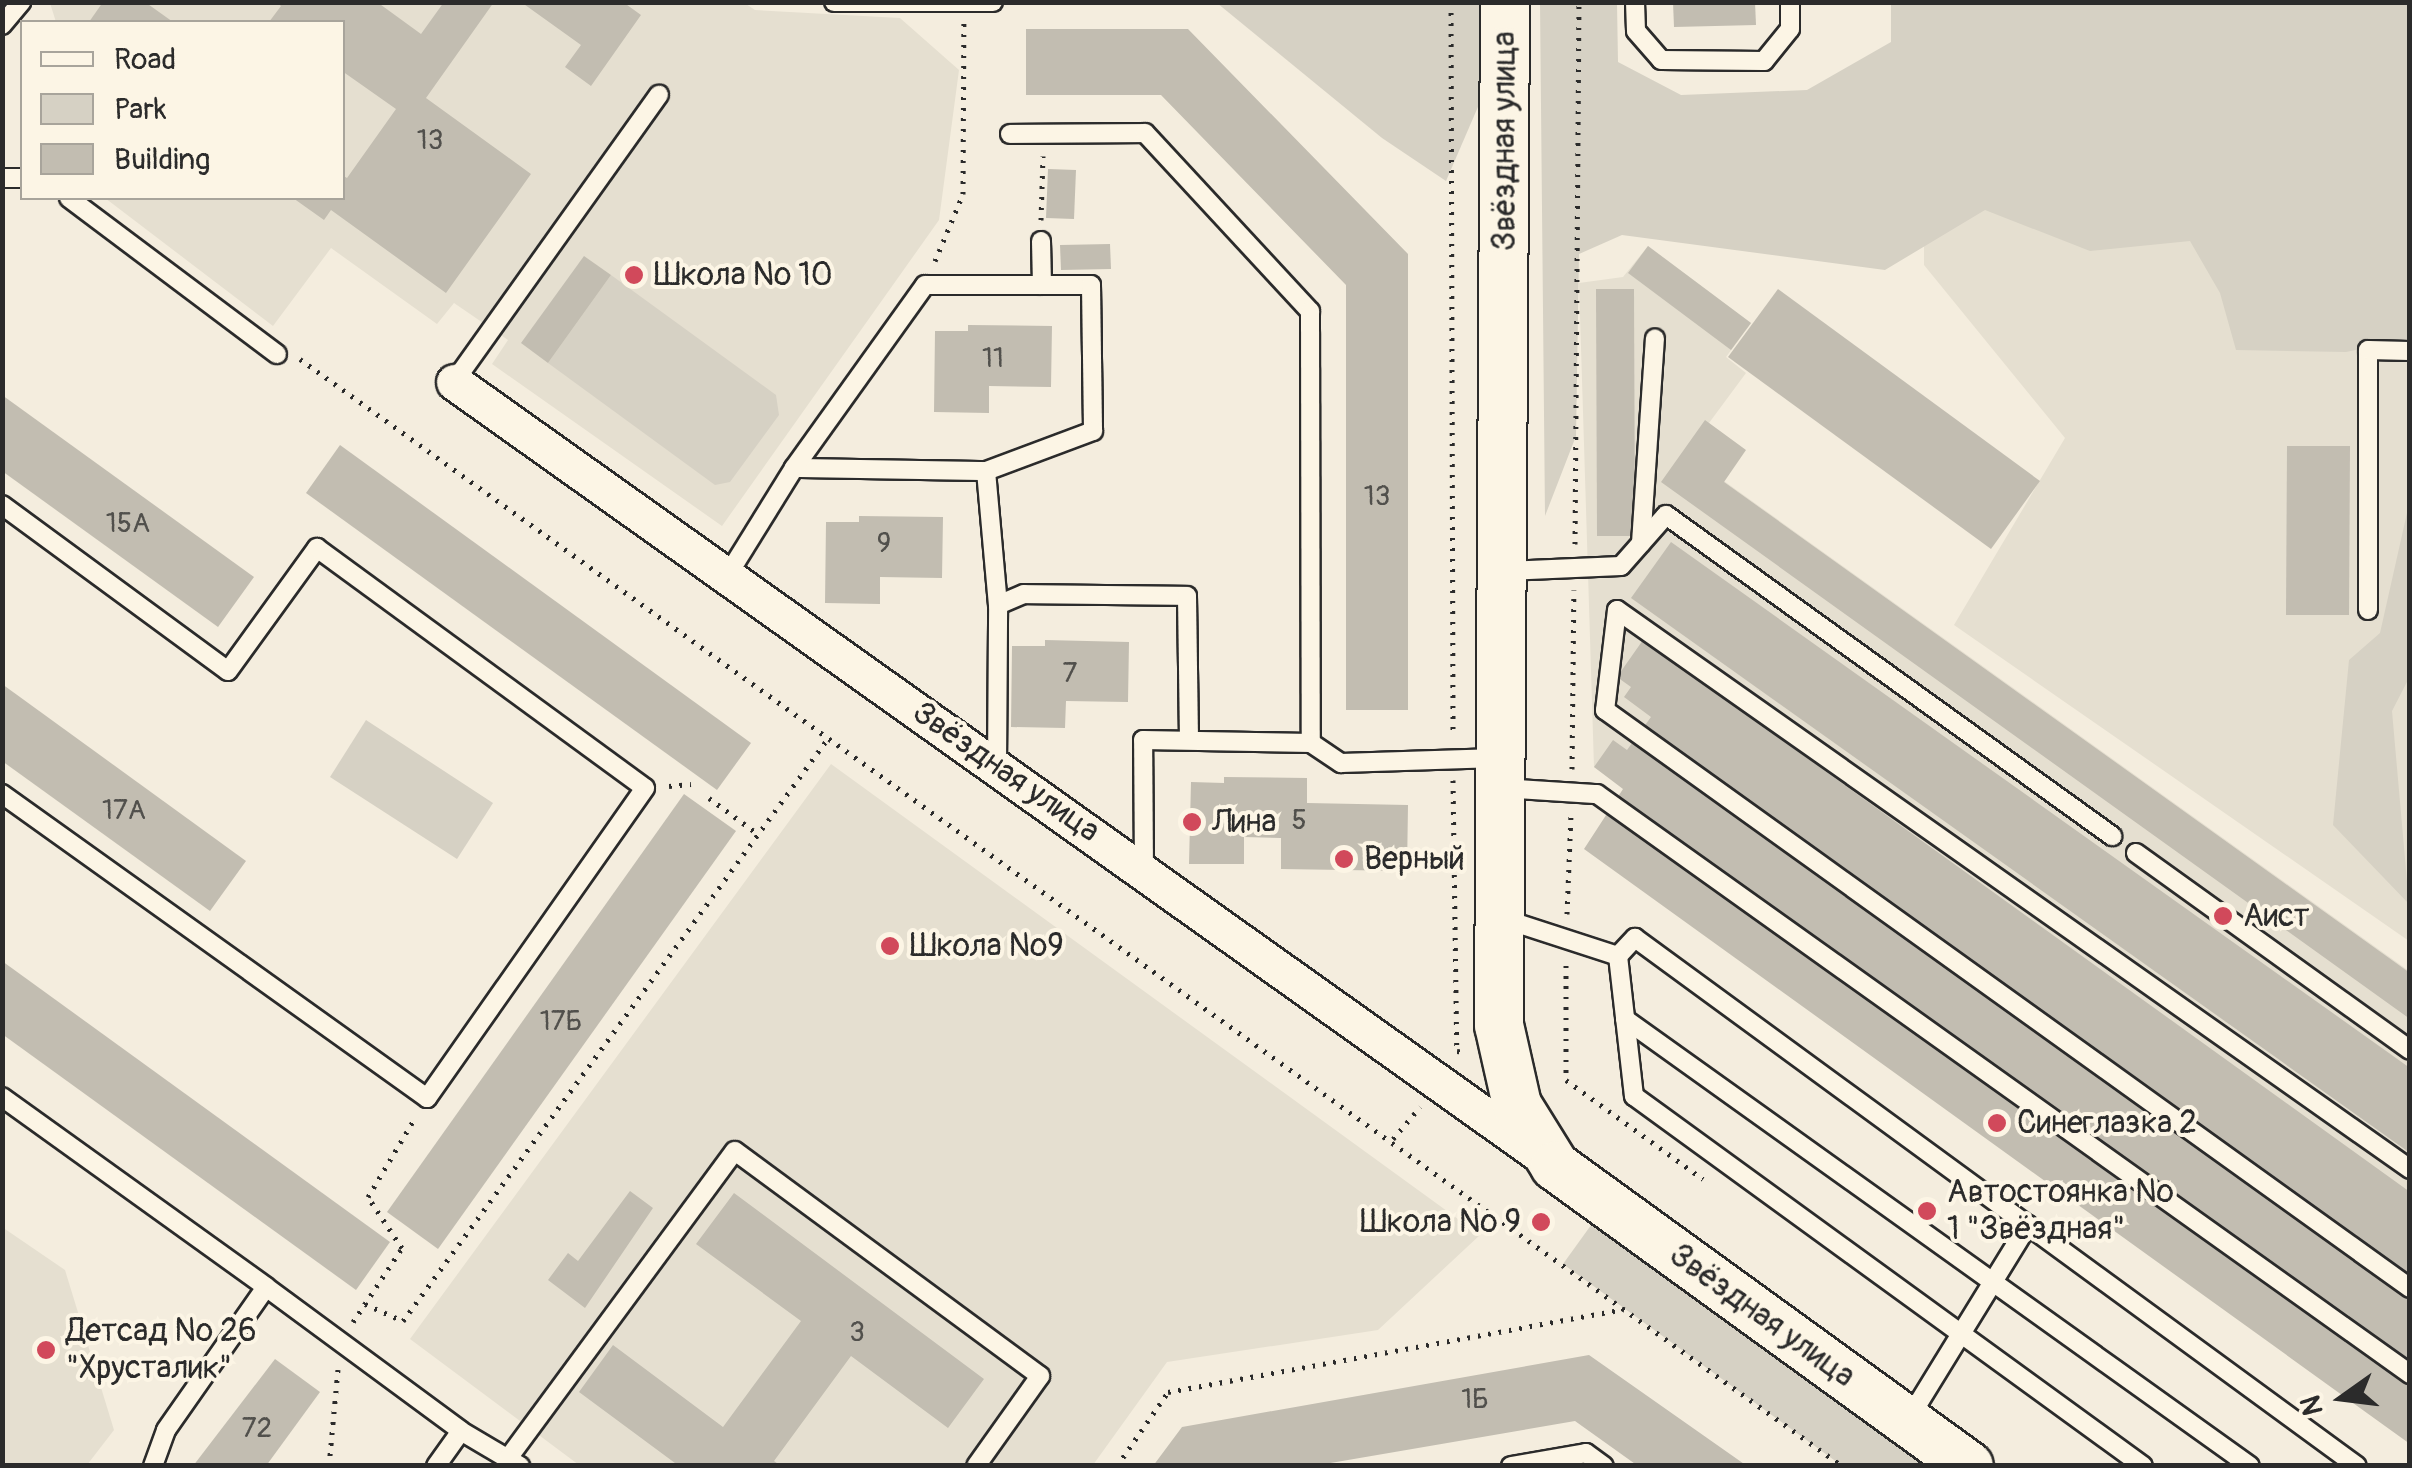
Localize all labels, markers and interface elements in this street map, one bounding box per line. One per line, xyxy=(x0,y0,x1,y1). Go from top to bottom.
legend xyxy=(20,20,345,200)
street label: Звёздная улица xyxy=(1486,31,1524,251)
text: Road xyxy=(114,41,176,78)
text: Park xyxy=(114,91,167,128)
house number: 13 xyxy=(417,124,443,158)
text: Building xyxy=(114,141,210,178)
place label: Школа № 10 xyxy=(654,256,833,294)
marker: Школа № 10 xyxy=(623,264,645,286)
house number: 11 xyxy=(982,342,1004,376)
house number: 13 xyxy=(1364,480,1390,514)
house number: 15А xyxy=(106,507,150,541)
house number: 9 xyxy=(877,527,891,561)
house number: 7 xyxy=(1063,657,1077,691)
street label: Звёздная улица xyxy=(905,693,1107,851)
house number: 17А xyxy=(102,794,146,828)
place label: Лина xyxy=(1212,803,1276,841)
house number: 5 xyxy=(1291,804,1307,838)
marker: Лина xyxy=(1181,811,1203,833)
place label: Верный xyxy=(1364,840,1465,878)
marker: Верный xyxy=(1333,848,1355,870)
place label: Аист xyxy=(2243,897,2310,935)
marker: Аист xyxy=(2212,905,2234,927)
place label: Школа №9 xyxy=(910,927,1064,965)
marker: Школа №9 xyxy=(879,935,901,957)
house number: 17Б xyxy=(540,1005,582,1039)
place label: Синеглазка 2 xyxy=(2017,1104,2197,1142)
marker: Синеглазка 2 xyxy=(1986,1112,2008,1134)
place label: Автостоянка № 1 "Звёздная" xyxy=(1947,1174,2174,1249)
marker: Автостоянка № 1 "Звёздная" xyxy=(1916,1200,1938,1222)
place label: Школа № 9 xyxy=(1360,1203,1521,1241)
marker: Школа № 9 xyxy=(1530,1211,1552,1233)
street label: Звёздная улица xyxy=(1662,1236,1862,1396)
place label: Детсад № 26 "Хрусталик" xyxy=(66,1313,257,1388)
house number: 3 xyxy=(849,1316,865,1350)
marker: Детсад № 26 "Хрусталик" xyxy=(35,1339,57,1361)
north arrow xyxy=(2292,1348,2392,1448)
house number: 1Б xyxy=(1461,1383,1489,1417)
text: N xyxy=(2293,1392,2332,1419)
house number: 72 xyxy=(242,1412,272,1446)

